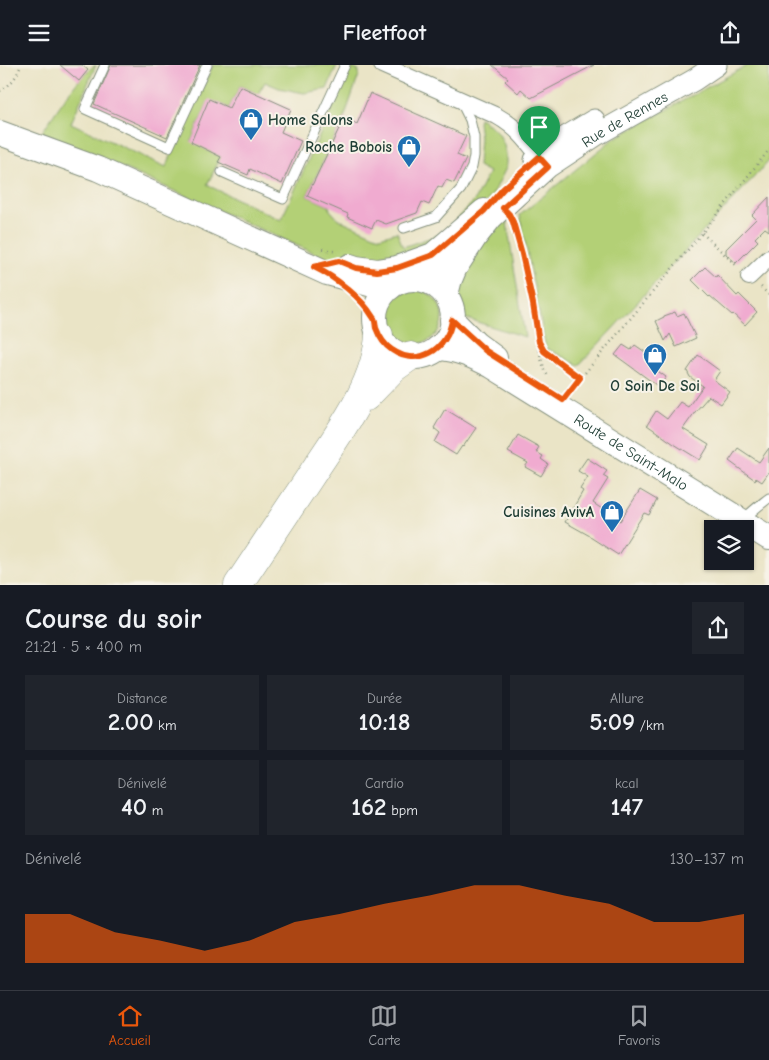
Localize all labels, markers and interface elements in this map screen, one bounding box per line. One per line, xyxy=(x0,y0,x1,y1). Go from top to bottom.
icon: menu xyxy=(25,19,53,47)
icon: share xyxy=(716,19,744,47)
text: Fleetfoot xyxy=(343,20,426,46)
street label: Rue de Rennes xyxy=(578,88,671,151)
pin xyxy=(518,106,560,157)
shop icon: Home Salons xyxy=(238,107,264,141)
place label: Home Salons xyxy=(268,111,353,129)
icon: arrive xyxy=(525,113,553,141)
shop icon: Roche Bobois xyxy=(396,134,422,168)
place label: Roche Bobois xyxy=(305,138,392,156)
shop icon: O Soin De Soi xyxy=(642,342,668,376)
place label: O Soin De Soi xyxy=(610,377,700,395)
street label: Route de Saint-Malo xyxy=(571,410,691,495)
shop icon: Cuisines AvivA xyxy=(599,499,625,533)
place label: Cuisines AvivA xyxy=(503,503,595,521)
map controls xyxy=(704,520,754,570)
button: layers xyxy=(704,520,754,570)
button: share xyxy=(692,602,744,654)
text: Course du soir xyxy=(25,603,201,635)
text: 21:21 · 5 × 400 m xyxy=(25,638,142,656)
text: Distance xyxy=(117,690,167,707)
text: Durée xyxy=(367,690,402,707)
text: Allure xyxy=(610,690,644,707)
text: 2.00 xyxy=(108,707,153,736)
text: 10:18 xyxy=(359,707,410,736)
text: 5:09 xyxy=(589,707,635,736)
text: km xyxy=(153,717,176,734)
text: /km xyxy=(635,717,664,734)
text: Dénivelé xyxy=(117,775,167,792)
text: Cardio xyxy=(365,775,404,792)
text: kcal xyxy=(615,775,639,792)
text: 40 xyxy=(121,792,147,821)
text: 162 xyxy=(351,792,387,821)
text: 147 xyxy=(611,792,643,821)
text: m xyxy=(147,802,163,819)
text: bpm xyxy=(387,802,418,819)
text: Dénivelé xyxy=(25,850,81,868)
text: 130–137 m xyxy=(670,850,744,868)
tab: Accueil xyxy=(109,1002,151,1049)
tab: Carte xyxy=(368,1002,400,1049)
tab: Favoris xyxy=(618,1002,660,1049)

